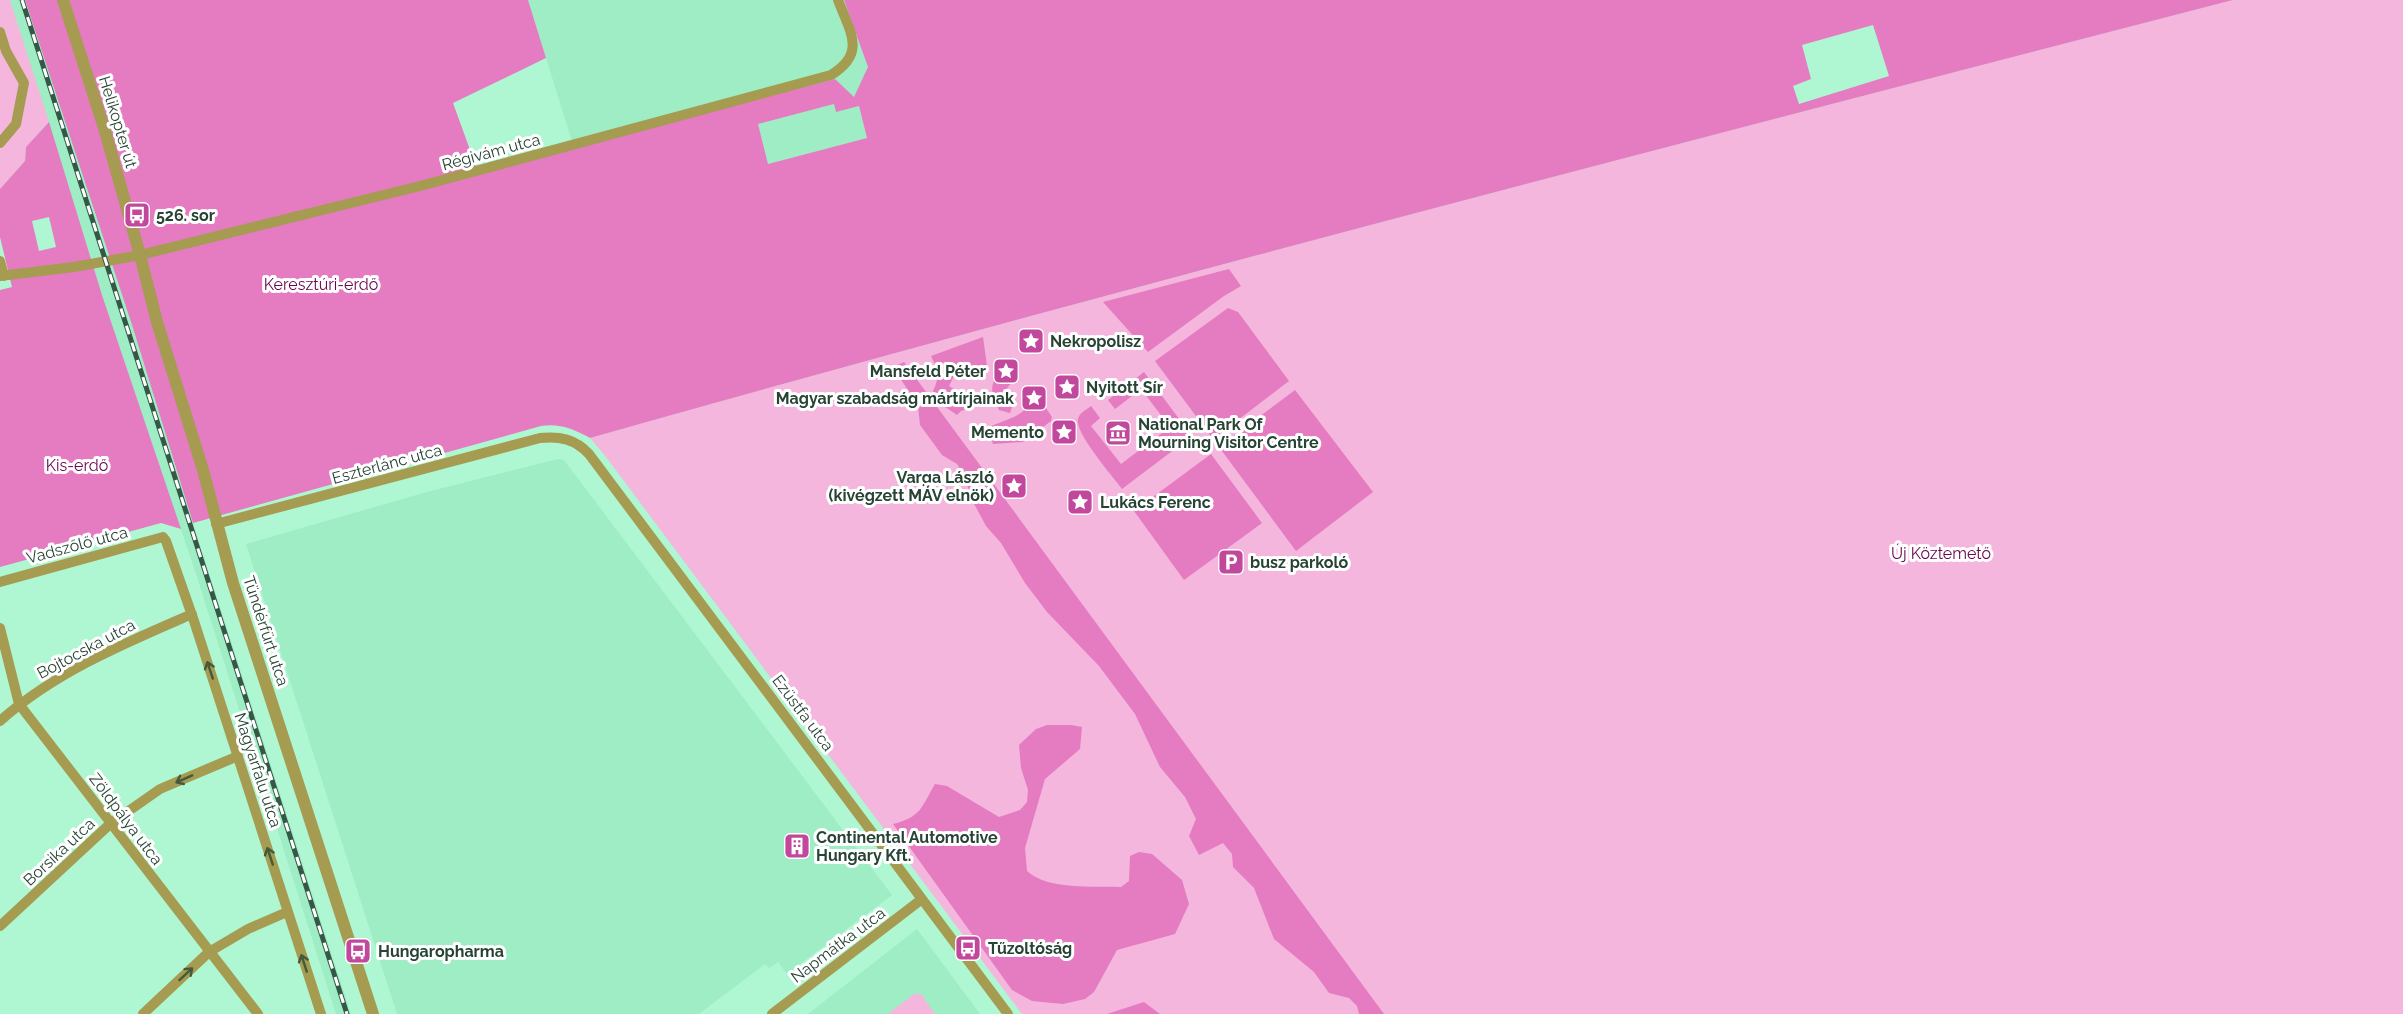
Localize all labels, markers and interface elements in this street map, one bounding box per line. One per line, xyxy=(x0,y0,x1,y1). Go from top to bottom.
street label: Helikopter út xyxy=(95,74,141,171)
street label: Régivám utca xyxy=(440,130,542,174)
bus stop icon: 526. sor xyxy=(122,200,152,230)
place label: 526. sor xyxy=(156,206,215,225)
park label: Keresztúri-erdő xyxy=(264,275,378,294)
place icon: Nekropolisz xyxy=(1016,326,1046,356)
place label: Nekropolisz xyxy=(1050,332,1141,351)
place icon: Mansfeld Péter xyxy=(991,356,1021,386)
place label: Mansfeld Péter xyxy=(870,362,986,381)
place icon: Nyitott Sír xyxy=(1052,372,1082,402)
place label: Nyitott Sír xyxy=(1086,378,1163,397)
place icon: Magyar szabadság mártírjainak xyxy=(1019,383,1049,413)
place label: Magyar szabadság mártírjainak xyxy=(776,389,1014,408)
place label: National Park Of Mourning Visitor Centre xyxy=(1138,415,1319,452)
place icon: Memento xyxy=(1049,417,1079,447)
museum icon: National Park Of Mourning Visitor Centre xyxy=(1103,418,1133,448)
place label: Memento xyxy=(971,423,1044,442)
street label: Eszterlánc utca xyxy=(330,440,444,488)
park label: Kis-erdő xyxy=(46,456,108,475)
place label: Varga László (kivégzett MÁV elnök) xyxy=(829,468,994,505)
place icon: Varga László (kivégzett MÁV elnök) xyxy=(999,471,1029,501)
place icon: Lukács Ferenc xyxy=(1065,487,1095,517)
place label: Lukács Ferenc xyxy=(1100,493,1211,512)
street label: Vadszőlő utca xyxy=(24,522,130,568)
park label: Új Köztemető xyxy=(1891,543,1991,563)
parking icon: busz parkoló xyxy=(1216,547,1246,577)
place label: busz parkoló xyxy=(1250,553,1348,572)
street label: Tündérfürt utca xyxy=(239,574,293,688)
street label: Bojtocska utca xyxy=(34,615,138,683)
one-way arrow xyxy=(204,661,215,680)
street label: Ezüstfa utca xyxy=(768,671,838,755)
street label: Magyarfalu utca xyxy=(231,710,285,830)
street label: Zöldpálya utca xyxy=(85,769,167,869)
one-way arrow xyxy=(175,774,194,785)
street label: Borsika utca xyxy=(19,814,99,890)
place label: Continental Automotive Hungary Kft. xyxy=(816,828,998,865)
building icon: Continental Automotive Hungary Kft. xyxy=(782,831,812,861)
one-way arrow xyxy=(263,847,274,866)
street label: Napmátka utca xyxy=(787,903,889,987)
bus stop icon: Tűzoltóság xyxy=(953,933,983,963)
bus stop icon: Hungaropharma xyxy=(343,936,373,966)
place label: Tűzoltóság xyxy=(988,939,1072,958)
place label: Hungaropharma xyxy=(378,942,504,961)
one-way arrow xyxy=(298,954,309,973)
one-way arrow xyxy=(178,967,193,981)

